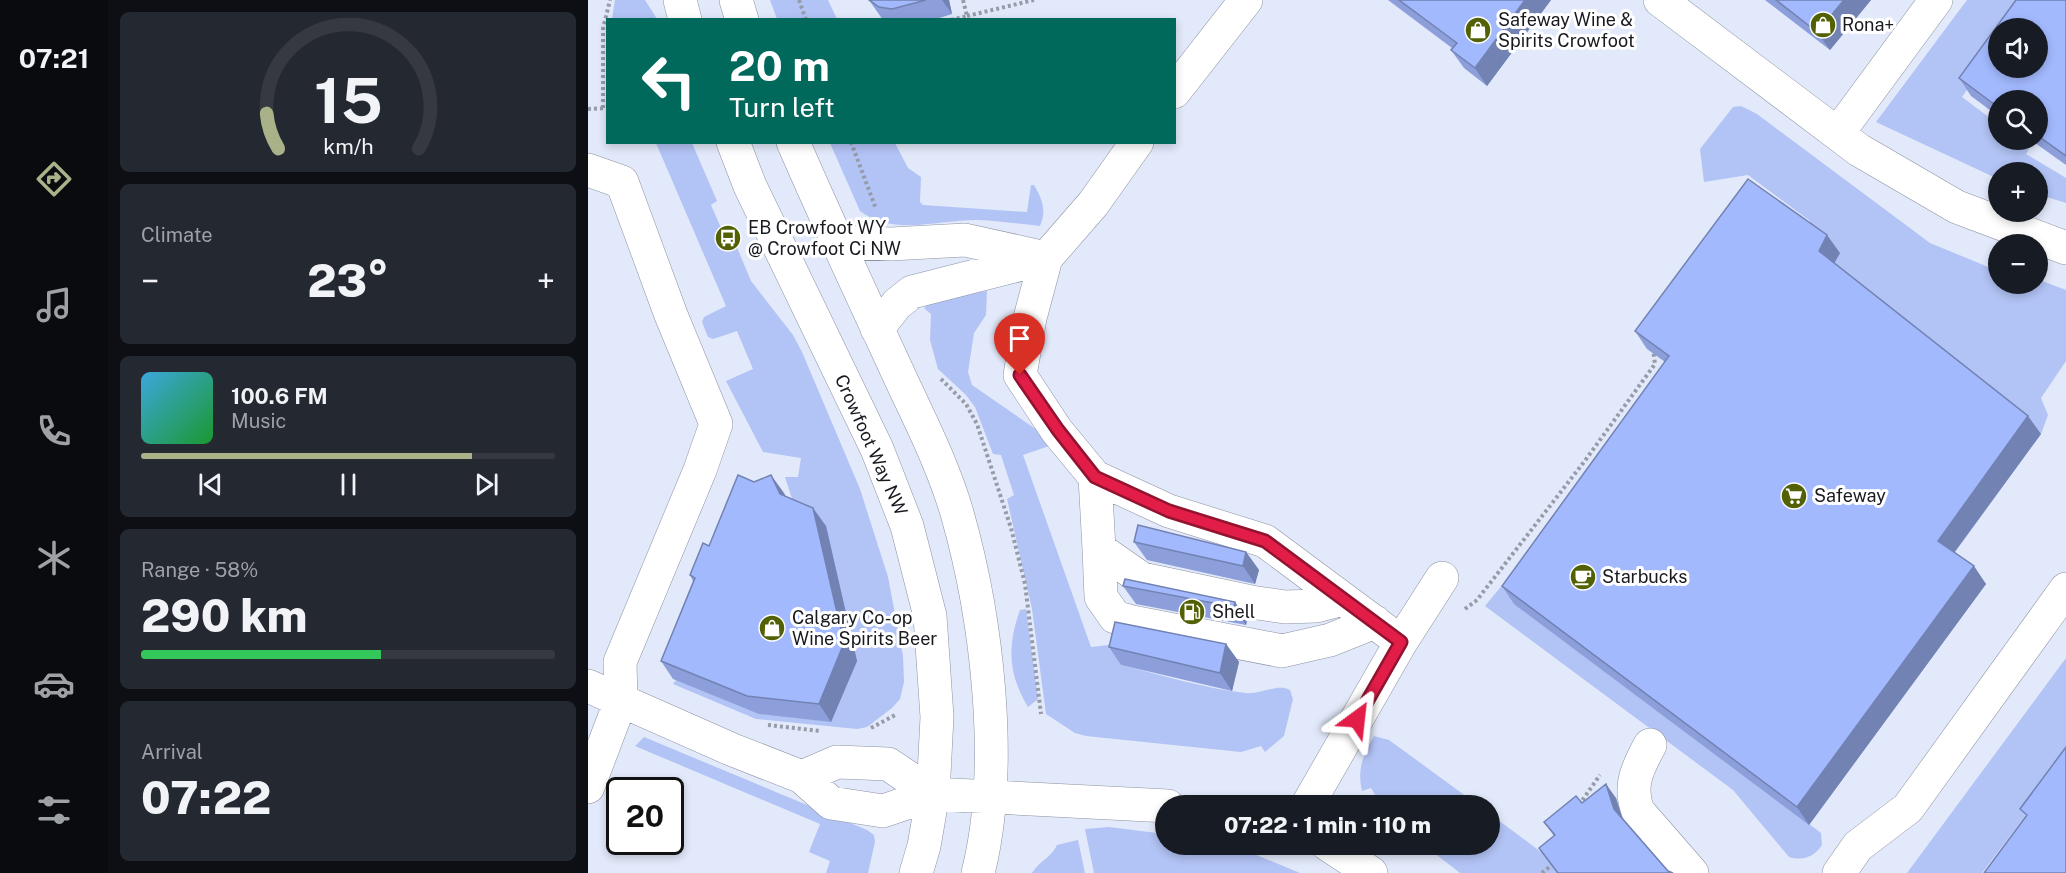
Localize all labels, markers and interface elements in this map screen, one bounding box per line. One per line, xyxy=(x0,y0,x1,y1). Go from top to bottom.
place label: Safeway Wine & Spirits Crowfoot xyxy=(1498,9,1635,51)
shop icon: Rona+ xyxy=(1808,10,1838,40)
place label: Rona+ xyxy=(1842,14,1894,35)
shop icon: Safeway Wine & Spirits Crowfoot xyxy=(1463,15,1493,45)
map controls xyxy=(1988,18,2048,294)
button: sound xyxy=(1988,18,2048,78)
text: 20 m xyxy=(729,41,830,90)
text: 07:21 xyxy=(19,42,89,74)
icon: left xyxy=(630,42,708,120)
text: 15 xyxy=(314,64,382,137)
button: search xyxy=(1988,90,2048,150)
text: Turn left xyxy=(729,91,835,123)
text: km/h xyxy=(323,134,373,159)
icon: directions xyxy=(33,158,75,200)
button: + xyxy=(1988,162,2048,222)
place label: EB Crowfoot WY @ Crowfoot Ci NW xyxy=(748,217,901,259)
text: Climate xyxy=(141,223,213,247)
bus stop icon: EB Crowfoot WY @ Crowfoot Ci NW xyxy=(713,223,743,253)
button: − xyxy=(1988,234,2048,294)
text: 23° xyxy=(307,254,389,307)
text: − xyxy=(141,262,159,300)
text: + xyxy=(537,262,555,300)
icon: music xyxy=(33,284,75,326)
pin xyxy=(994,313,1045,375)
icon: arrive xyxy=(1003,322,1036,355)
street label: Crowfoot Way NW xyxy=(831,371,912,519)
text: 100.6 FM xyxy=(231,383,328,409)
text: Music xyxy=(231,409,286,433)
icon: phone xyxy=(33,410,75,452)
icon: previous xyxy=(194,468,227,501)
icon: pause xyxy=(332,468,365,501)
icon: next xyxy=(470,468,503,501)
supermarket icon: Safeway xyxy=(1779,481,1809,511)
place label: Safeway xyxy=(1814,485,1886,506)
icon: climate xyxy=(33,537,75,579)
text: Range · 58% xyxy=(141,558,258,582)
cafe icon: Starbucks xyxy=(1568,562,1598,592)
place label: Starbucks xyxy=(1602,566,1687,587)
text: 290 km xyxy=(141,589,308,642)
fuel station icon: Shell xyxy=(1177,597,1207,627)
place label: Shell xyxy=(1212,601,1255,622)
place label: Calgary Co-op Wine Spirits Beer xyxy=(792,607,937,649)
shop icon: Calgary Co-op Wine Spirits Beer xyxy=(757,613,787,643)
icon: car xyxy=(33,663,75,705)
position arrow xyxy=(1325,687,1389,751)
text: Arrival xyxy=(141,740,203,764)
text: 07:22 xyxy=(141,771,271,824)
speed limit sign: 20 xyxy=(606,777,684,855)
icon: filters xyxy=(33,789,75,831)
text: 07:22 · 1 min · 110 m xyxy=(1224,812,1431,838)

